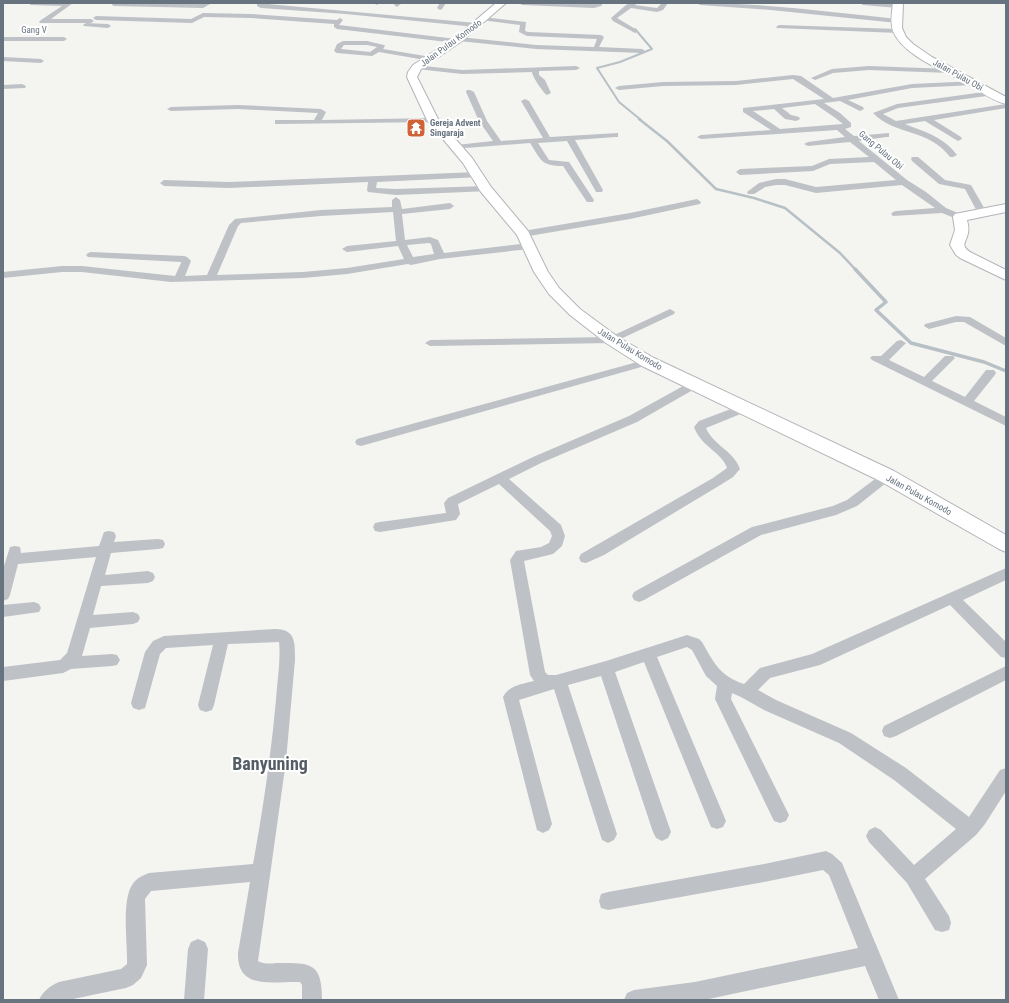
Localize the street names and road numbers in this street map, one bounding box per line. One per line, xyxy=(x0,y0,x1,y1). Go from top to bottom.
street label: Jalan Pulau Komodo xyxy=(418,17,484,69)
street label: Gang V xyxy=(21,25,47,35)
street label: Jalan Pulau Obi xyxy=(931,57,985,93)
street label: Gang Pulau Obi xyxy=(857,129,905,171)
street label: Jalan Pulau Komodo xyxy=(596,326,664,372)
street label: Jalan Pulau Komodo xyxy=(885,473,954,517)

